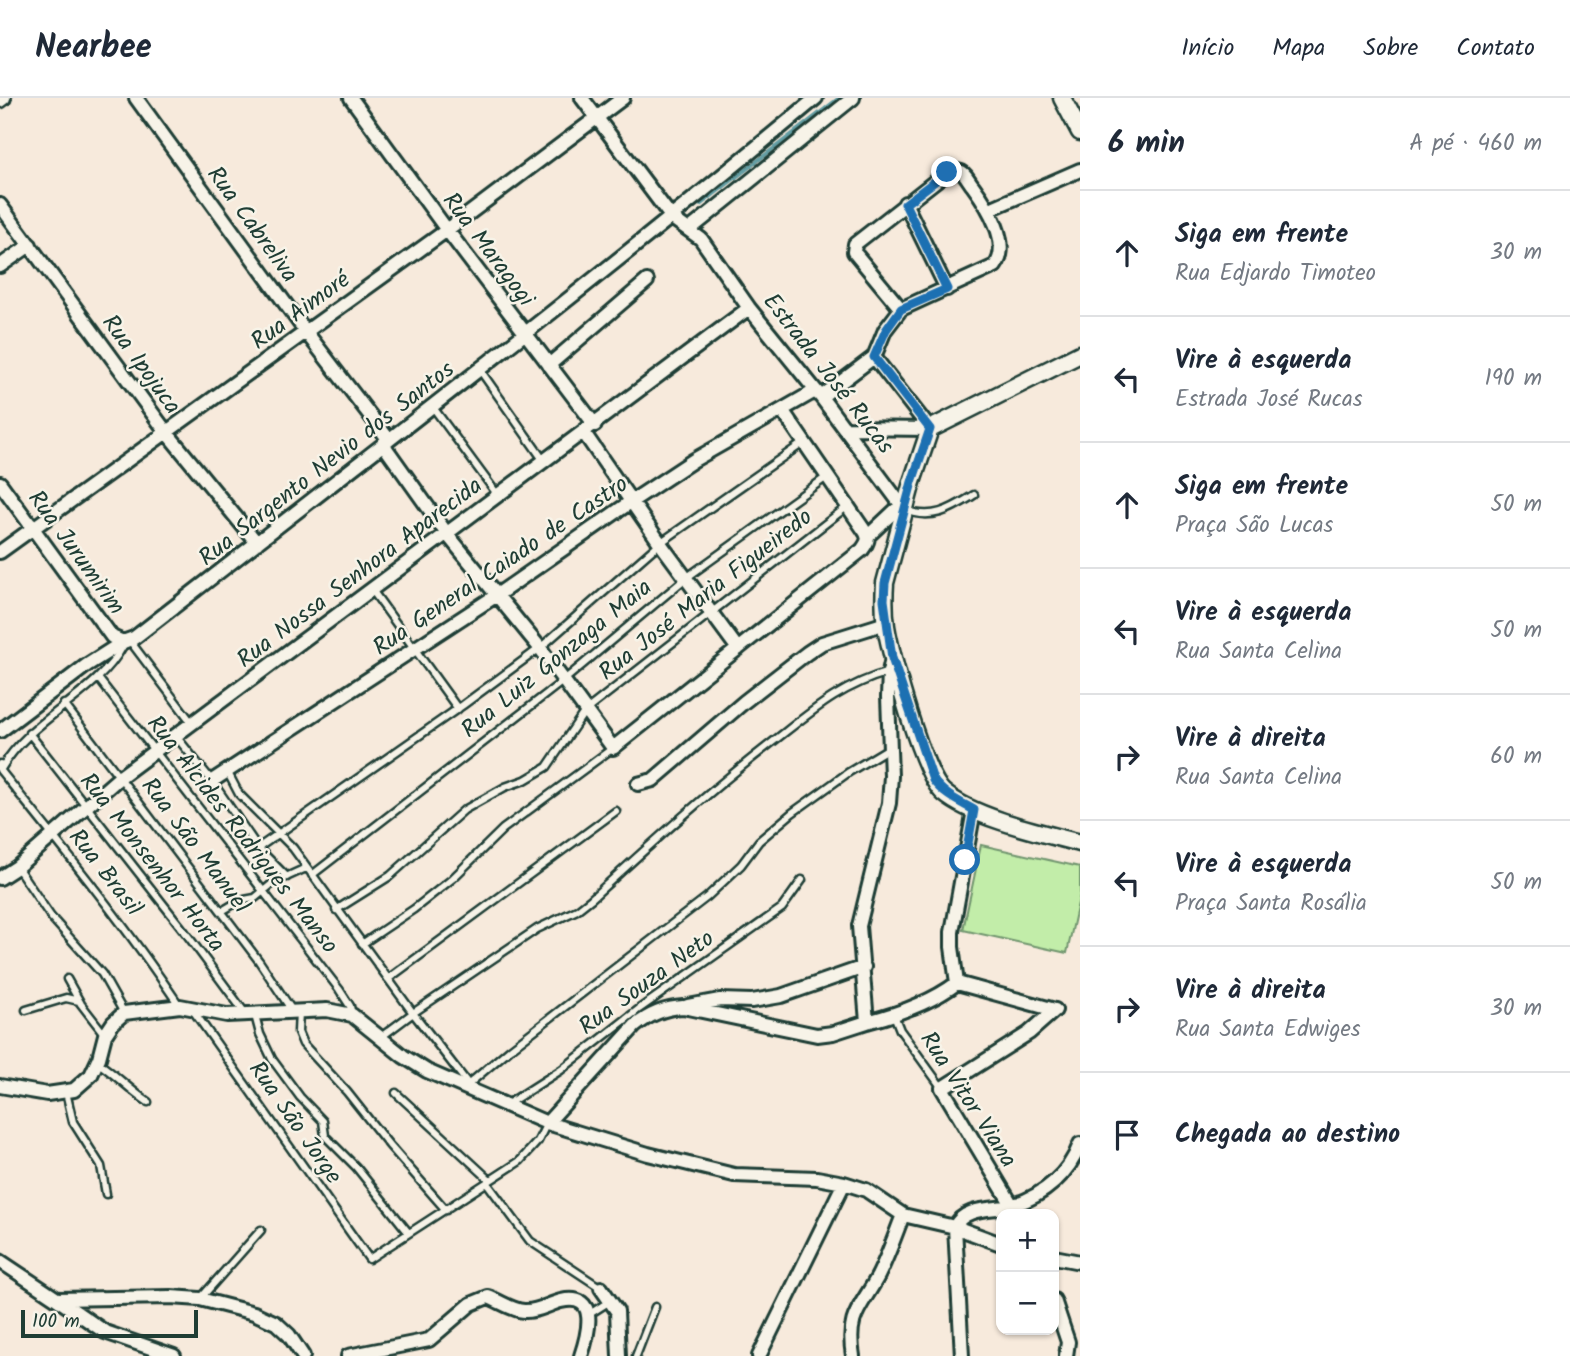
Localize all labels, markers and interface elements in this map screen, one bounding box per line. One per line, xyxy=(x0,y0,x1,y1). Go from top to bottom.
text: Nearbee xyxy=(35,22,152,75)
text: Início xyxy=(1181,29,1234,68)
text: Mapa xyxy=(1272,29,1325,68)
text: Sobre xyxy=(1363,29,1418,68)
text: Contato xyxy=(1456,29,1535,68)
text: 6 min xyxy=(1108,120,1185,168)
text: A pé · 460 m xyxy=(1409,126,1542,162)
route end xyxy=(931,156,962,187)
street label: Rua Cabreliva xyxy=(196,158,308,292)
street label: Rua Maragogi xyxy=(432,184,545,317)
text: Siga em frente xyxy=(1175,214,1348,256)
icon: ahead xyxy=(1108,234,1146,272)
text: 30 m xyxy=(1490,235,1542,271)
text: Rua Edjardo Timoteo xyxy=(1175,256,1376,292)
street label: Rua Aimoré xyxy=(243,261,360,361)
street label: Estrada José Rucas xyxy=(752,285,903,463)
street label: Rua Ipojuca xyxy=(91,307,191,423)
text: Vire à esquerda xyxy=(1175,340,1352,382)
street label: Rua Sargento Nevio dos Santos xyxy=(190,351,464,577)
icon: left xyxy=(1108,360,1146,398)
text: 190 m xyxy=(1485,361,1542,397)
text: Estrada José Rucas xyxy=(1175,382,1363,418)
street label: Rua General Caiado de Castro xyxy=(365,466,637,667)
text: Siga em frente xyxy=(1175,466,1348,508)
street label: Rua Nossa Senhora Aparecida xyxy=(229,468,491,679)
street label: Rua Jurumirim xyxy=(17,482,135,624)
icon: ahead xyxy=(1108,486,1146,524)
text: 50 m xyxy=(1491,487,1542,523)
street label: Rua José Maria Figueiredo xyxy=(590,499,822,691)
text: Praça São Lucas xyxy=(1175,508,1333,544)
street label: Rua Luiz Gonzaga Maia xyxy=(453,570,661,749)
text: Vire à esquerda xyxy=(1175,592,1352,634)
icon: left xyxy=(1108,612,1146,650)
text: 50 m xyxy=(1491,613,1542,649)
text: Rua Santa Celina xyxy=(1175,634,1342,670)
street label: Rua Alcides Rodrigues Manso xyxy=(136,707,348,963)
text: Vire à direita xyxy=(1175,718,1326,760)
icon: right xyxy=(1108,738,1146,776)
text: 60 m xyxy=(1490,739,1542,775)
text: Rua Santa Celina xyxy=(1175,760,1342,796)
street label: Rua Monsenhor Horta xyxy=(69,764,235,961)
street label: Rua São Manuel xyxy=(130,769,259,923)
street label: Rua Brasil xyxy=(58,820,152,926)
route start xyxy=(949,844,980,875)
text: Vire à esquerda xyxy=(1175,844,1352,886)
icon: left xyxy=(1108,864,1146,902)
text: 50 m xyxy=(1491,865,1542,901)
text: Praça Santa Rosália xyxy=(1175,886,1367,922)
street label: Rua Souza Neto xyxy=(571,920,723,1046)
text: Vire à direita xyxy=(1175,970,1326,1012)
icon: right xyxy=(1108,990,1146,1028)
text: 30 m xyxy=(1490,991,1542,1027)
text: Rua Santa Edwiges xyxy=(1175,1012,1361,1048)
street label: Rua Vitor Viana xyxy=(909,1024,1027,1176)
street label: Rua São Jorge xyxy=(238,1053,352,1193)
text: Chegada ao destino xyxy=(1175,1114,1400,1156)
icon: arrive xyxy=(1108,1116,1146,1154)
map controls xyxy=(996,1209,1059,1335)
button: + xyxy=(996,1209,1059,1272)
button: − xyxy=(996,1272,1059,1335)
scale bar xyxy=(21,1307,198,1339)
text: 100 m xyxy=(32,1307,80,1337)

